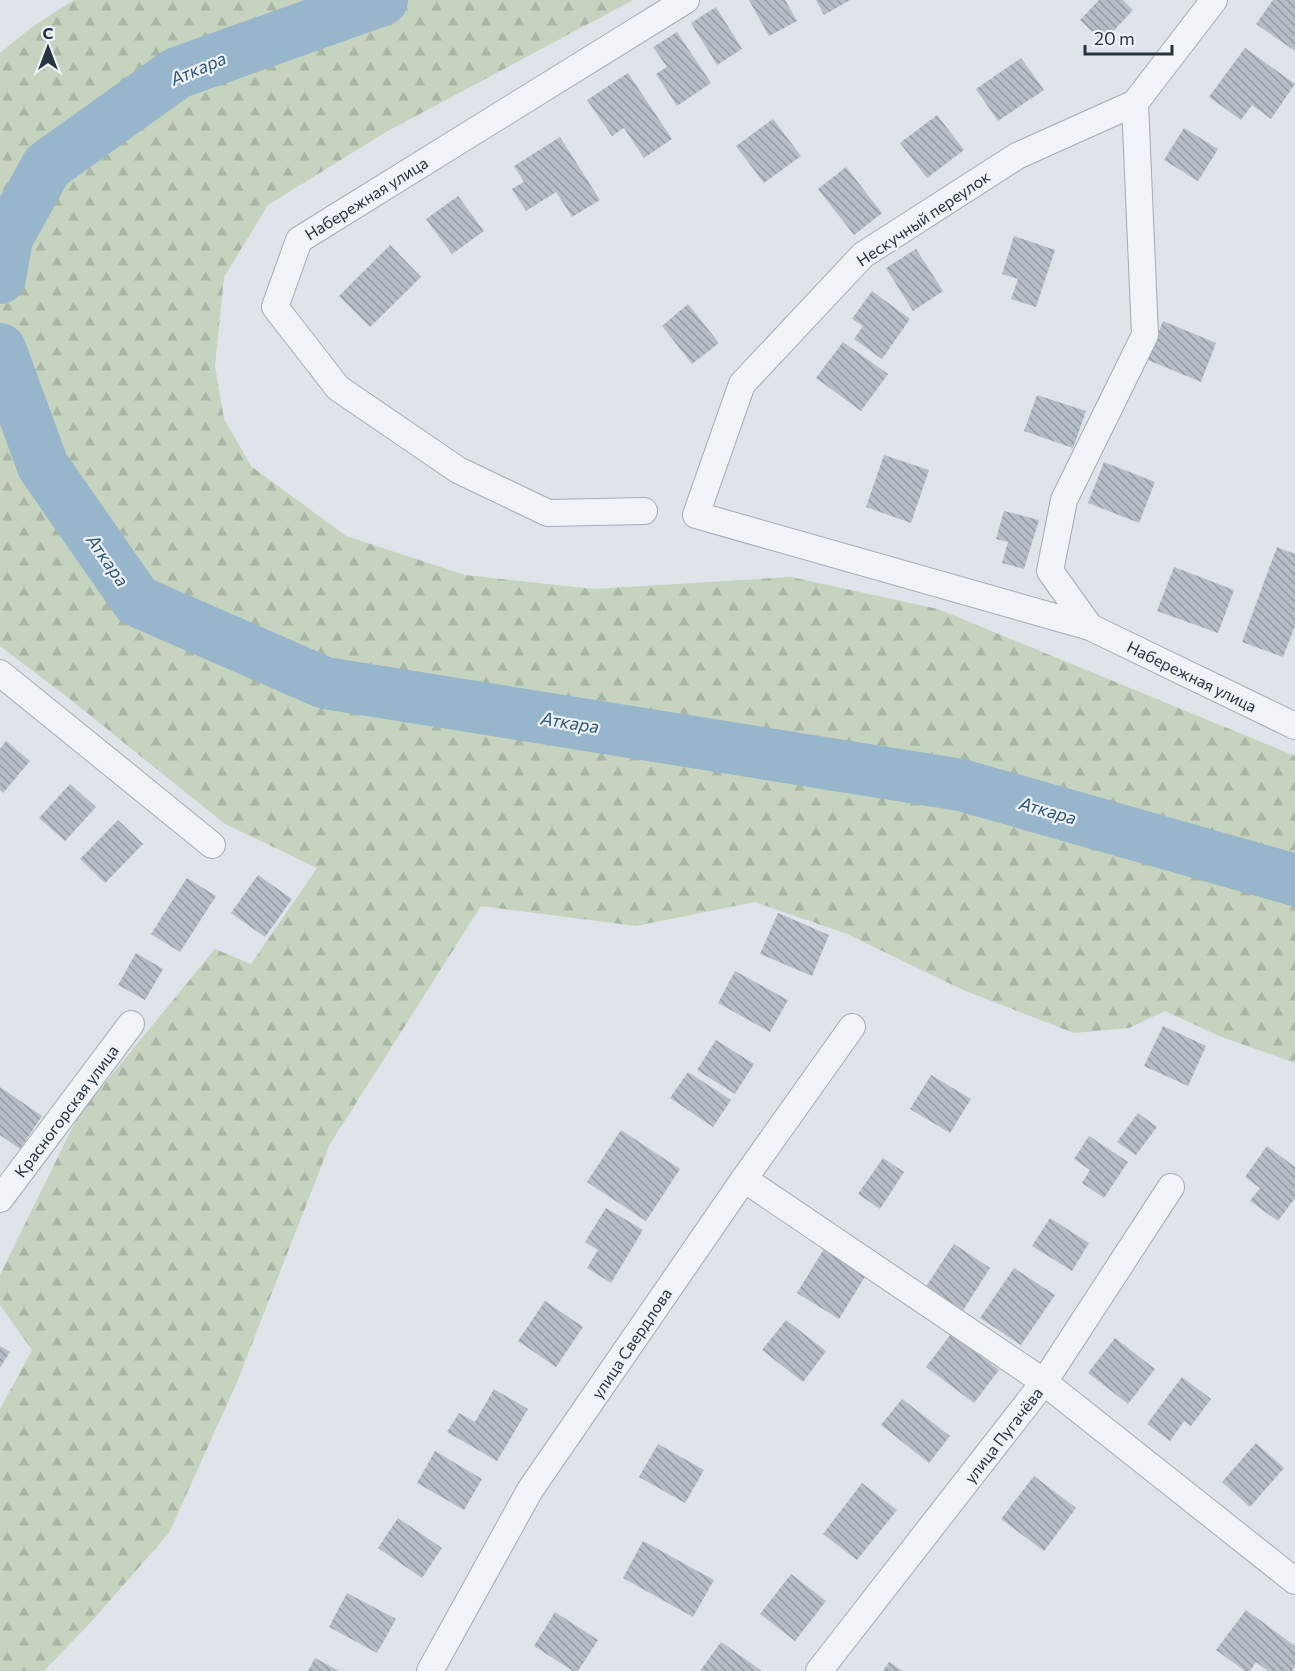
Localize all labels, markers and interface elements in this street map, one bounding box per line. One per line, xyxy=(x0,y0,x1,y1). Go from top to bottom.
north arrow xyxy=(18,18,78,78)
scale bar xyxy=(1085,18,1172,56)
text: С xyxy=(43,23,54,42)
text: 20 m xyxy=(1094,27,1135,49)
water label: Аткара xyxy=(166,46,229,90)
street label: Набережная улица xyxy=(301,152,431,244)
street label: Нескучный переулок xyxy=(853,166,994,270)
water label: Аткара xyxy=(82,529,134,590)
street label: Набережная улица xyxy=(1124,636,1260,716)
water label: Аткара xyxy=(538,706,601,737)
water label: Аткара xyxy=(1016,791,1079,829)
street label: Красногорская улица xyxy=(10,1041,122,1181)
street label: улица Свердлова xyxy=(587,1284,675,1402)
street label: улица Пугачёва xyxy=(960,1383,1046,1487)

